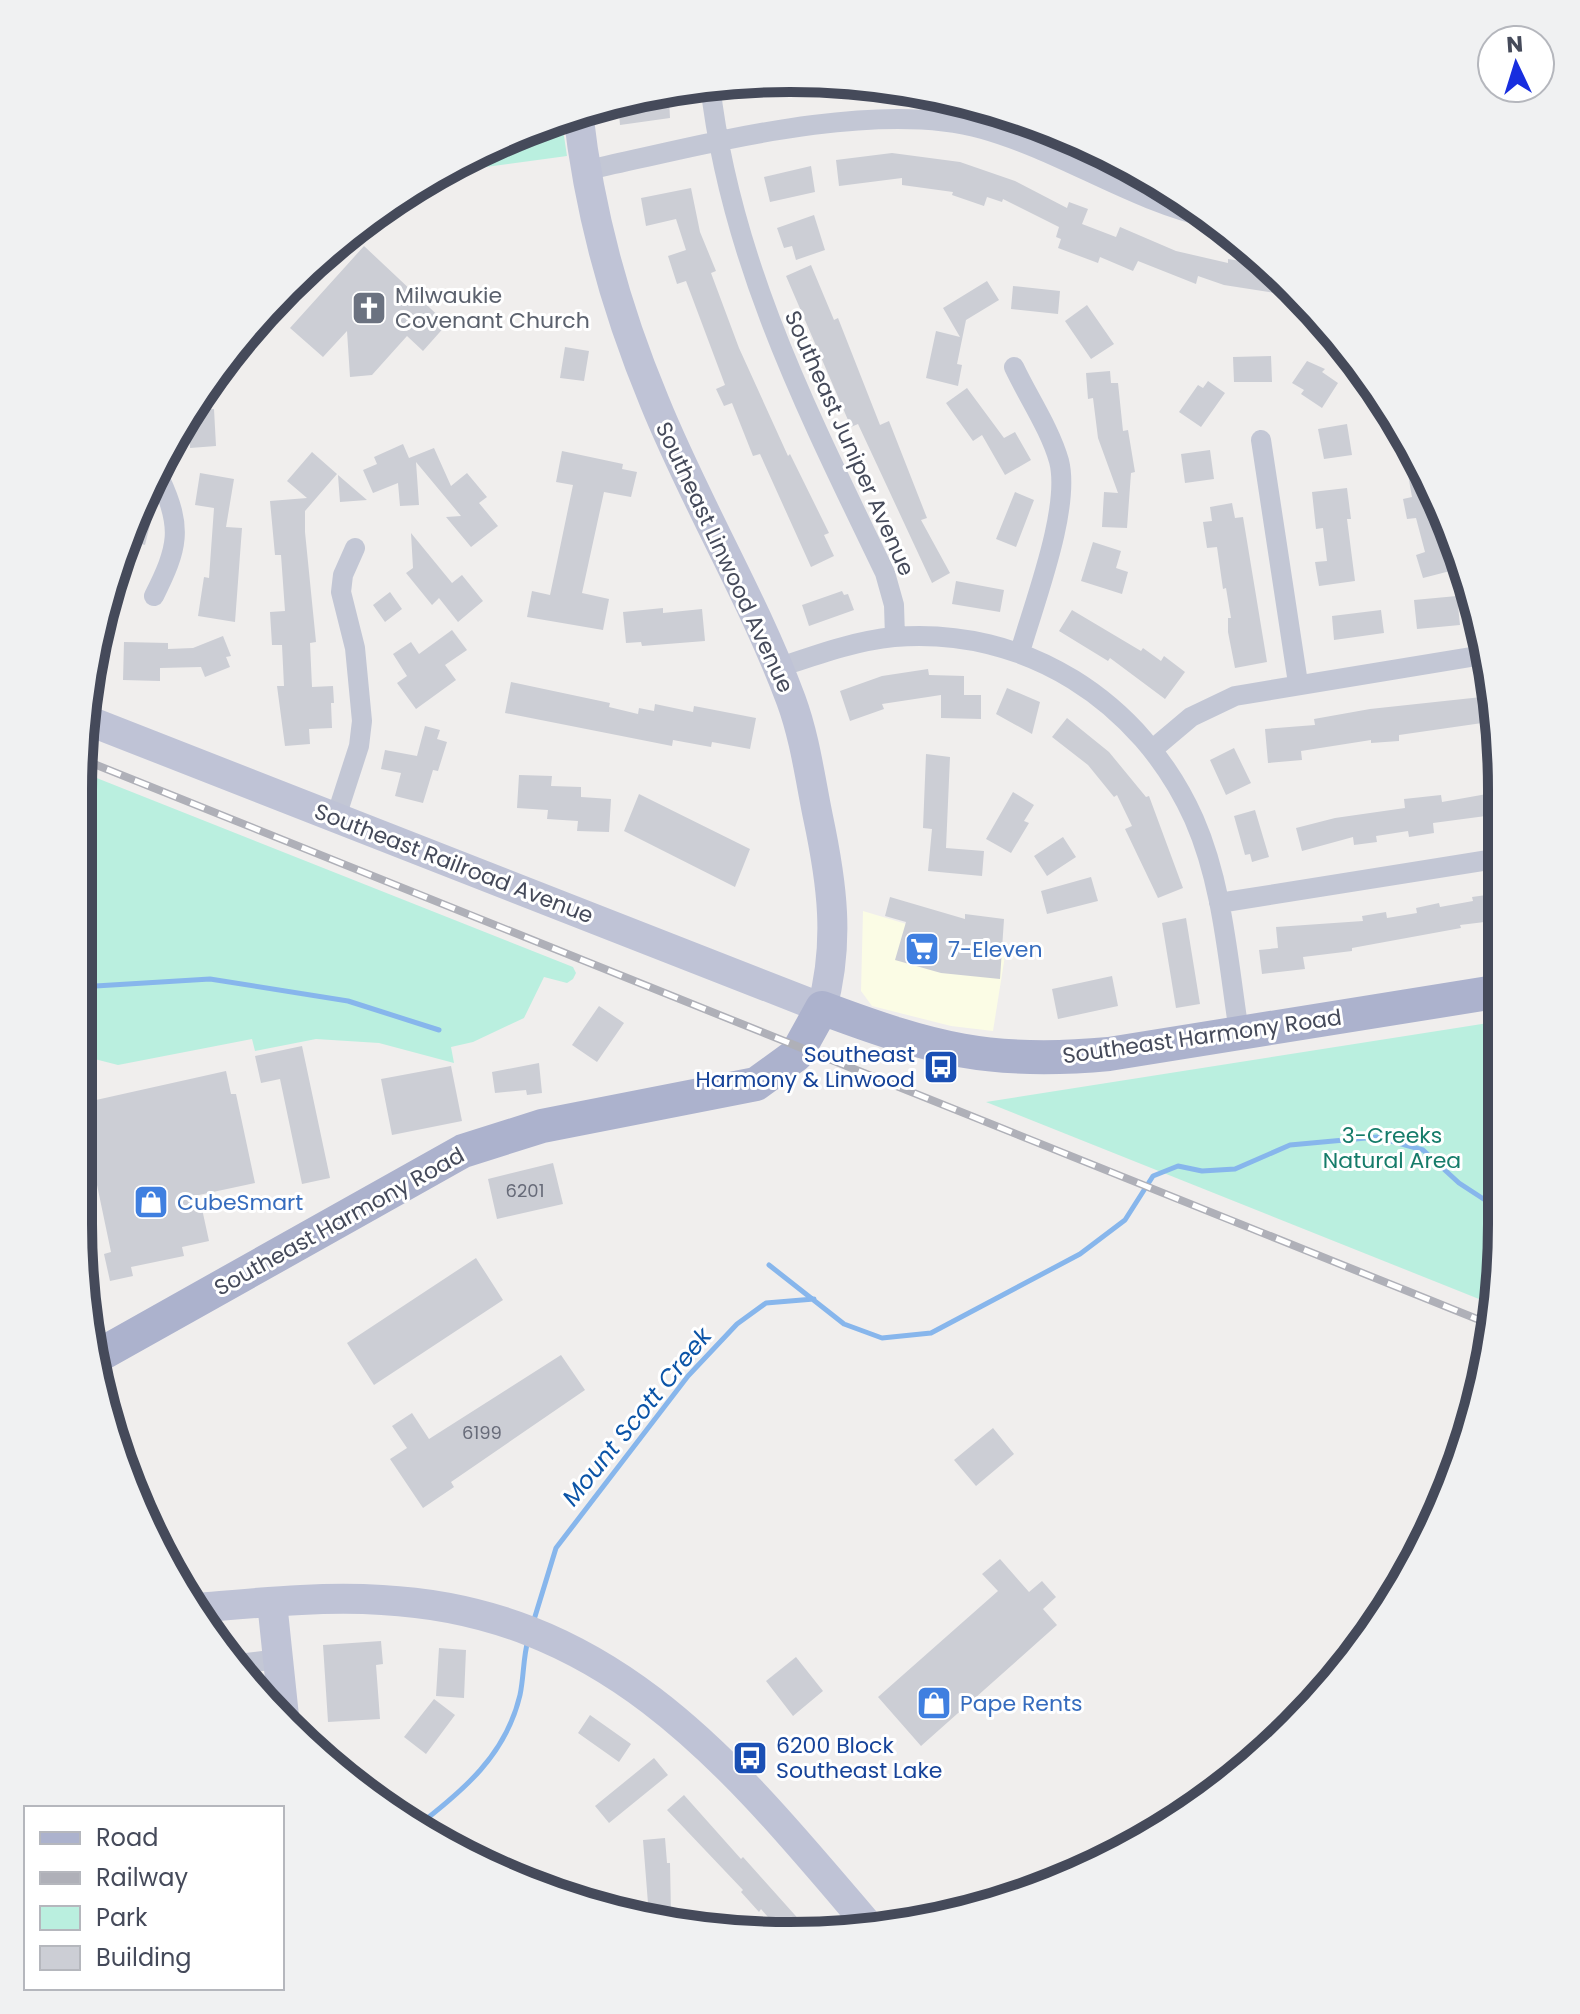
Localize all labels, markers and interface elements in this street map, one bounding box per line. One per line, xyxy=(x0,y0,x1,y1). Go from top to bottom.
north arrow xyxy=(1476,24,1556,104)
text: N xyxy=(1505,29,1524,61)
place label: Milwaukie Covenant Church xyxy=(395,280,590,336)
church icon: Milwaukie Covenant Church xyxy=(350,289,388,327)
street label: Southeast Juniper Avenue xyxy=(777,306,922,581)
street label: Southeast Linwood Avenue xyxy=(648,417,801,698)
street label: Southeast Railroad Avenue xyxy=(310,796,598,931)
supermarket icon: 7-Eleven xyxy=(903,930,941,968)
place label: 7-Eleven xyxy=(948,934,1043,965)
street label: Southeast Harmony Road xyxy=(1060,1002,1344,1071)
place label: Southeast Harmony & Linwood xyxy=(695,1039,915,1095)
bus stop icon: Southeast Harmony & Linwood xyxy=(922,1048,960,1086)
park label: 3-Creeks Natural Area xyxy=(1323,1120,1461,1176)
street label: Southeast Harmony Road xyxy=(209,1140,470,1303)
house number: 6201 xyxy=(506,1178,544,1203)
shop icon: CubeSmart xyxy=(132,1183,170,1221)
place label: CubeSmart xyxy=(177,1187,303,1218)
water label: Mount Scott Creek xyxy=(554,1319,720,1513)
house number: 6199 xyxy=(462,1420,502,1445)
shop icon: Pape Rents xyxy=(915,1684,953,1722)
place label: Pape Rents xyxy=(960,1688,1083,1719)
place label: 6200 Block Southeast Lake xyxy=(776,1730,942,1786)
bus stop icon: 6200 Block Southeast Lake xyxy=(731,1739,769,1777)
legend xyxy=(24,1806,284,1990)
text: Road xyxy=(96,1821,158,1854)
text: Railway xyxy=(96,1861,189,1894)
text: Park xyxy=(96,1901,148,1934)
text: Building xyxy=(96,1941,192,1974)

